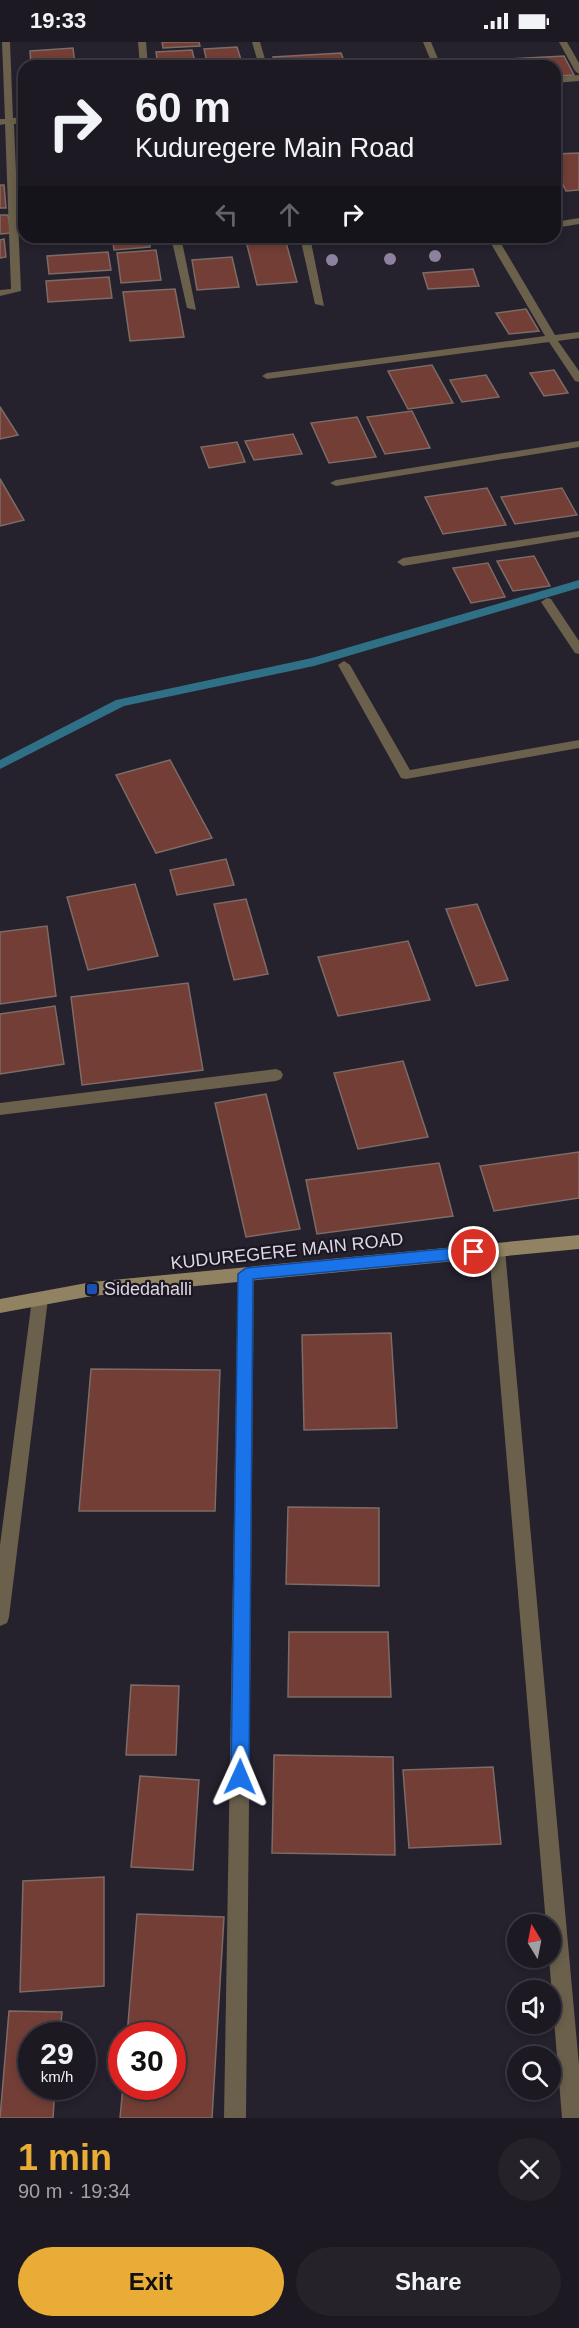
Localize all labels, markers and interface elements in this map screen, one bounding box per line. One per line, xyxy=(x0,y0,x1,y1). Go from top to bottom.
text: 19:33 xyxy=(30,8,86,33)
icon: right xyxy=(36,84,114,162)
text: 60 m xyxy=(135,84,231,131)
text: Kuduregere Main Road xyxy=(135,133,414,163)
icon: left xyxy=(210,198,243,231)
icon: ahead xyxy=(273,198,306,231)
icon: right xyxy=(336,198,369,231)
pin xyxy=(448,1226,499,1277)
street label: KUDUREGERE MAIN ROAD xyxy=(170,1229,404,1273)
icon: arrive xyxy=(457,1235,490,1268)
place label: Sidedahalli xyxy=(104,1279,192,1299)
marker: Sidedahalli xyxy=(85,1282,99,1296)
position arrow xyxy=(208,1745,272,1809)
north arrow xyxy=(507,1914,561,1968)
map controls xyxy=(507,1914,561,2100)
button: sound xyxy=(507,1980,561,2034)
speed limit sign: 30 xyxy=(108,2022,186,2100)
text: 29 xyxy=(40,2037,74,2070)
button: search xyxy=(507,2046,561,2100)
text: km/h xyxy=(41,2068,73,2085)
text: 1 min xyxy=(18,2137,112,2178)
button: close xyxy=(498,2138,561,2201)
text: 90 m · 19:34 xyxy=(18,2180,130,2202)
button: Exit xyxy=(18,2247,284,2316)
button: Share xyxy=(296,2247,561,2316)

